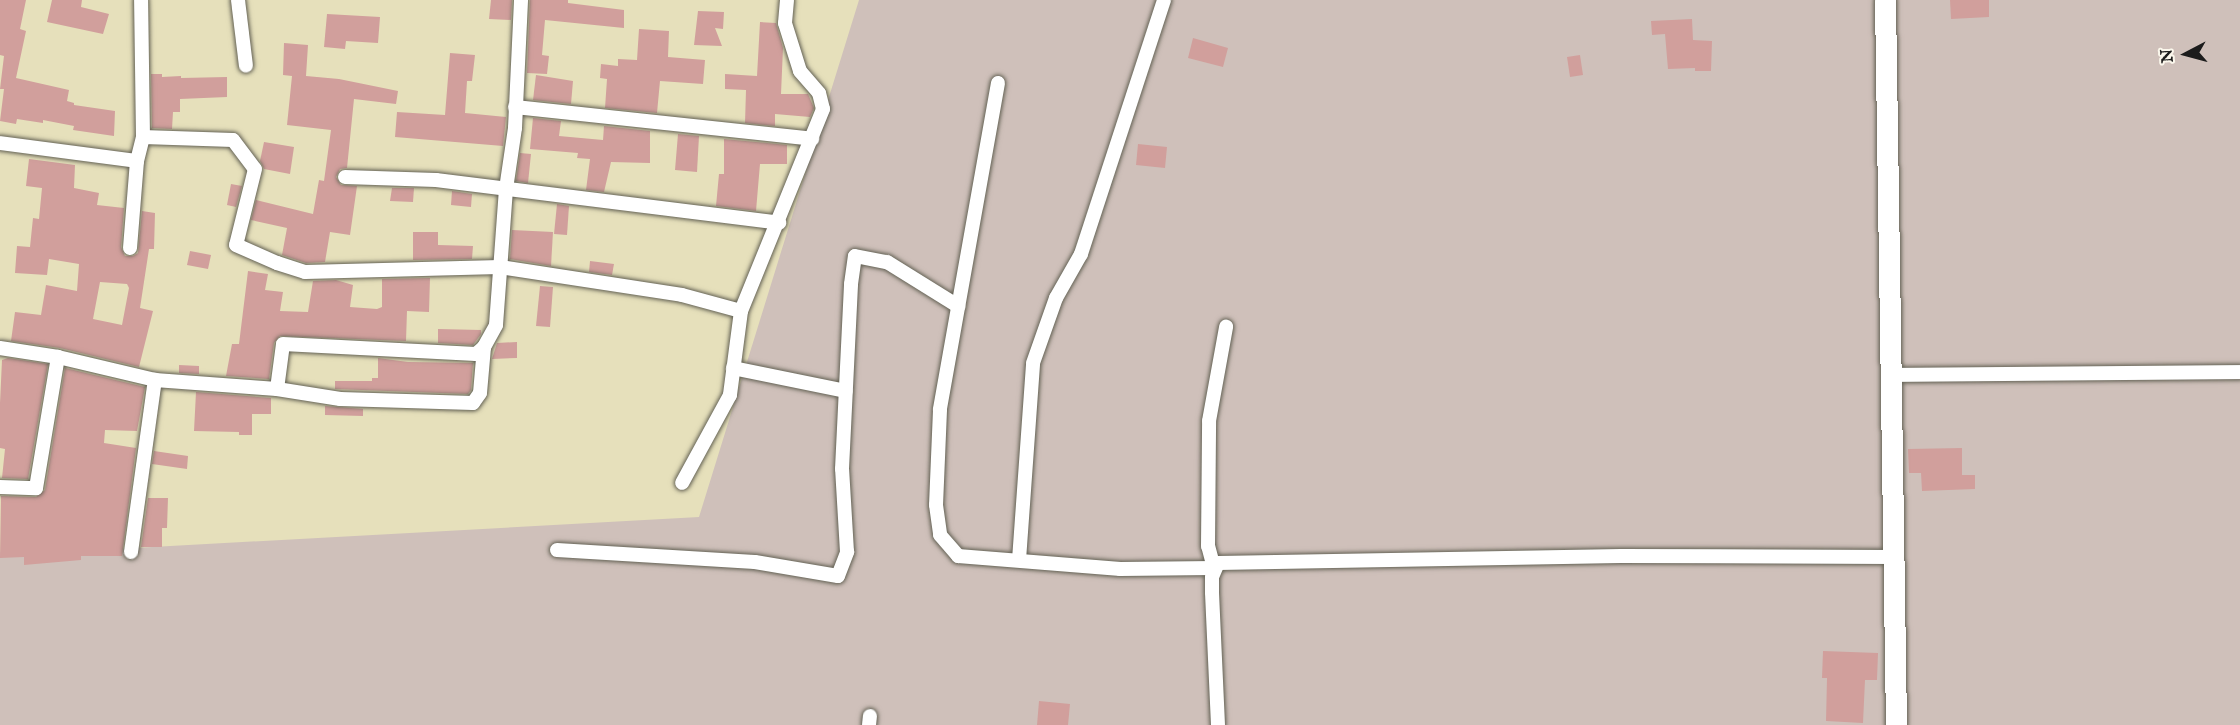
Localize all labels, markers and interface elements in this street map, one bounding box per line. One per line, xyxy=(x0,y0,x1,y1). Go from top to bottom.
north arrow xyxy=(2156,24,2216,84)
text: N xyxy=(2157,48,2179,64)

